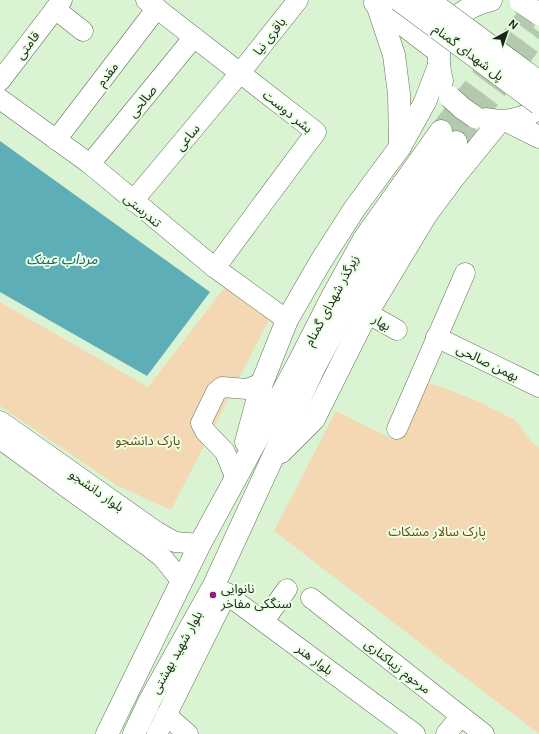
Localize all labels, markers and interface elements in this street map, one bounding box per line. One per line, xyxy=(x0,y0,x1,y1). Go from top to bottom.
north arrow xyxy=(487,12,527,52)
street label: باقری نیا xyxy=(249,14,290,59)
text: N xyxy=(506,16,521,32)
street label: پل شهدای گمنام xyxy=(429,20,508,86)
street label: قامتی xyxy=(11,28,44,63)
street label: مقدم xyxy=(93,58,123,91)
street label: صالحی xyxy=(124,81,161,121)
street label: بشر دوست xyxy=(259,86,316,137)
street label: ساعی xyxy=(171,120,204,154)
street label: تندرستی xyxy=(120,190,165,231)
water label: مرداب عینک xyxy=(26,250,98,268)
street label: زیرگذر شهدای گمنام xyxy=(300,252,364,349)
street label: بهار xyxy=(369,310,394,335)
street label: بهمن صالحی xyxy=(454,340,522,385)
park label: پارک دانشجو xyxy=(115,432,181,450)
street label: بلوار دانشجو xyxy=(66,465,127,515)
park label: پارک سالار مشکات xyxy=(388,523,486,541)
place label: نانوایی سنگکی مفاخر xyxy=(220,580,292,612)
marker: نانوایی سنگکی مفاخر xyxy=(208,590,218,600)
street label: بلوار شهید بهشتی xyxy=(147,608,206,697)
street label: مرحوم زیباکناری xyxy=(360,635,434,699)
street label: بلوار هنر xyxy=(292,639,337,679)

